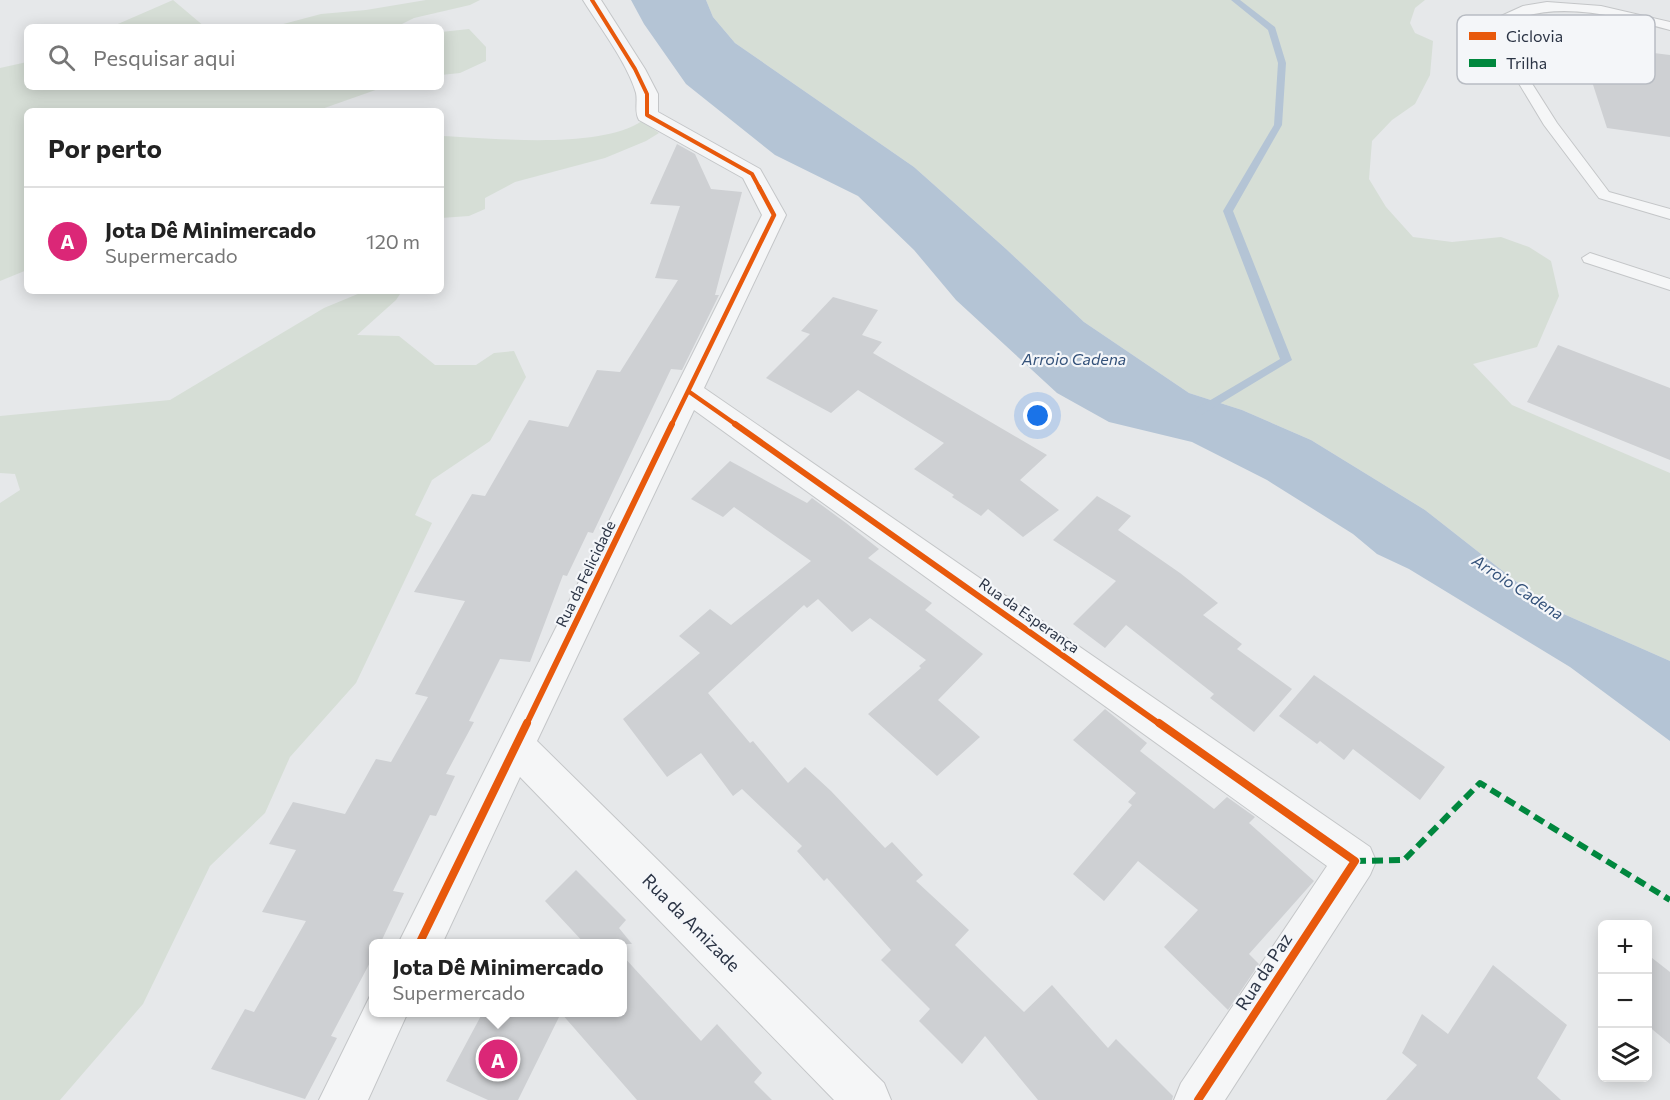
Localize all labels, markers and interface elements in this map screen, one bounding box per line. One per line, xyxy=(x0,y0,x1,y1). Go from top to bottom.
legend xyxy=(1457,15,1655,84)
search box xyxy=(24,24,444,90)
text: Ciclovia xyxy=(1506,26,1563,45)
icon: search xyxy=(45,41,78,74)
text: Pesquisar aqui xyxy=(93,44,236,71)
text: Trilha xyxy=(1506,53,1547,72)
text: Por perto xyxy=(48,132,162,163)
text: Jota Dê Minimercado xyxy=(105,216,316,243)
text: A xyxy=(60,229,75,253)
text: 120 m xyxy=(366,229,420,253)
text: Supermercado xyxy=(105,243,238,267)
water label: Arroio Cadena xyxy=(1021,349,1126,368)
your location xyxy=(1023,401,1052,430)
street label: Rua da Felicidade xyxy=(551,517,619,630)
water label: Arroio Cadena xyxy=(1468,550,1567,623)
street label: Rua da Esperança xyxy=(976,574,1083,657)
street label: Rua da Amizade xyxy=(638,869,745,976)
map controls xyxy=(1598,920,1652,1082)
button: + xyxy=(1598,920,1652,974)
street label: Rua da Paz xyxy=(1230,929,1296,1014)
popup xyxy=(369,939,627,1017)
text: Jota Dê Minimercado xyxy=(392,953,604,980)
button: − xyxy=(1598,974,1652,1028)
text: Supermercado xyxy=(392,980,525,1004)
button: layers xyxy=(1598,1028,1652,1082)
pin: A xyxy=(478,1036,518,1082)

